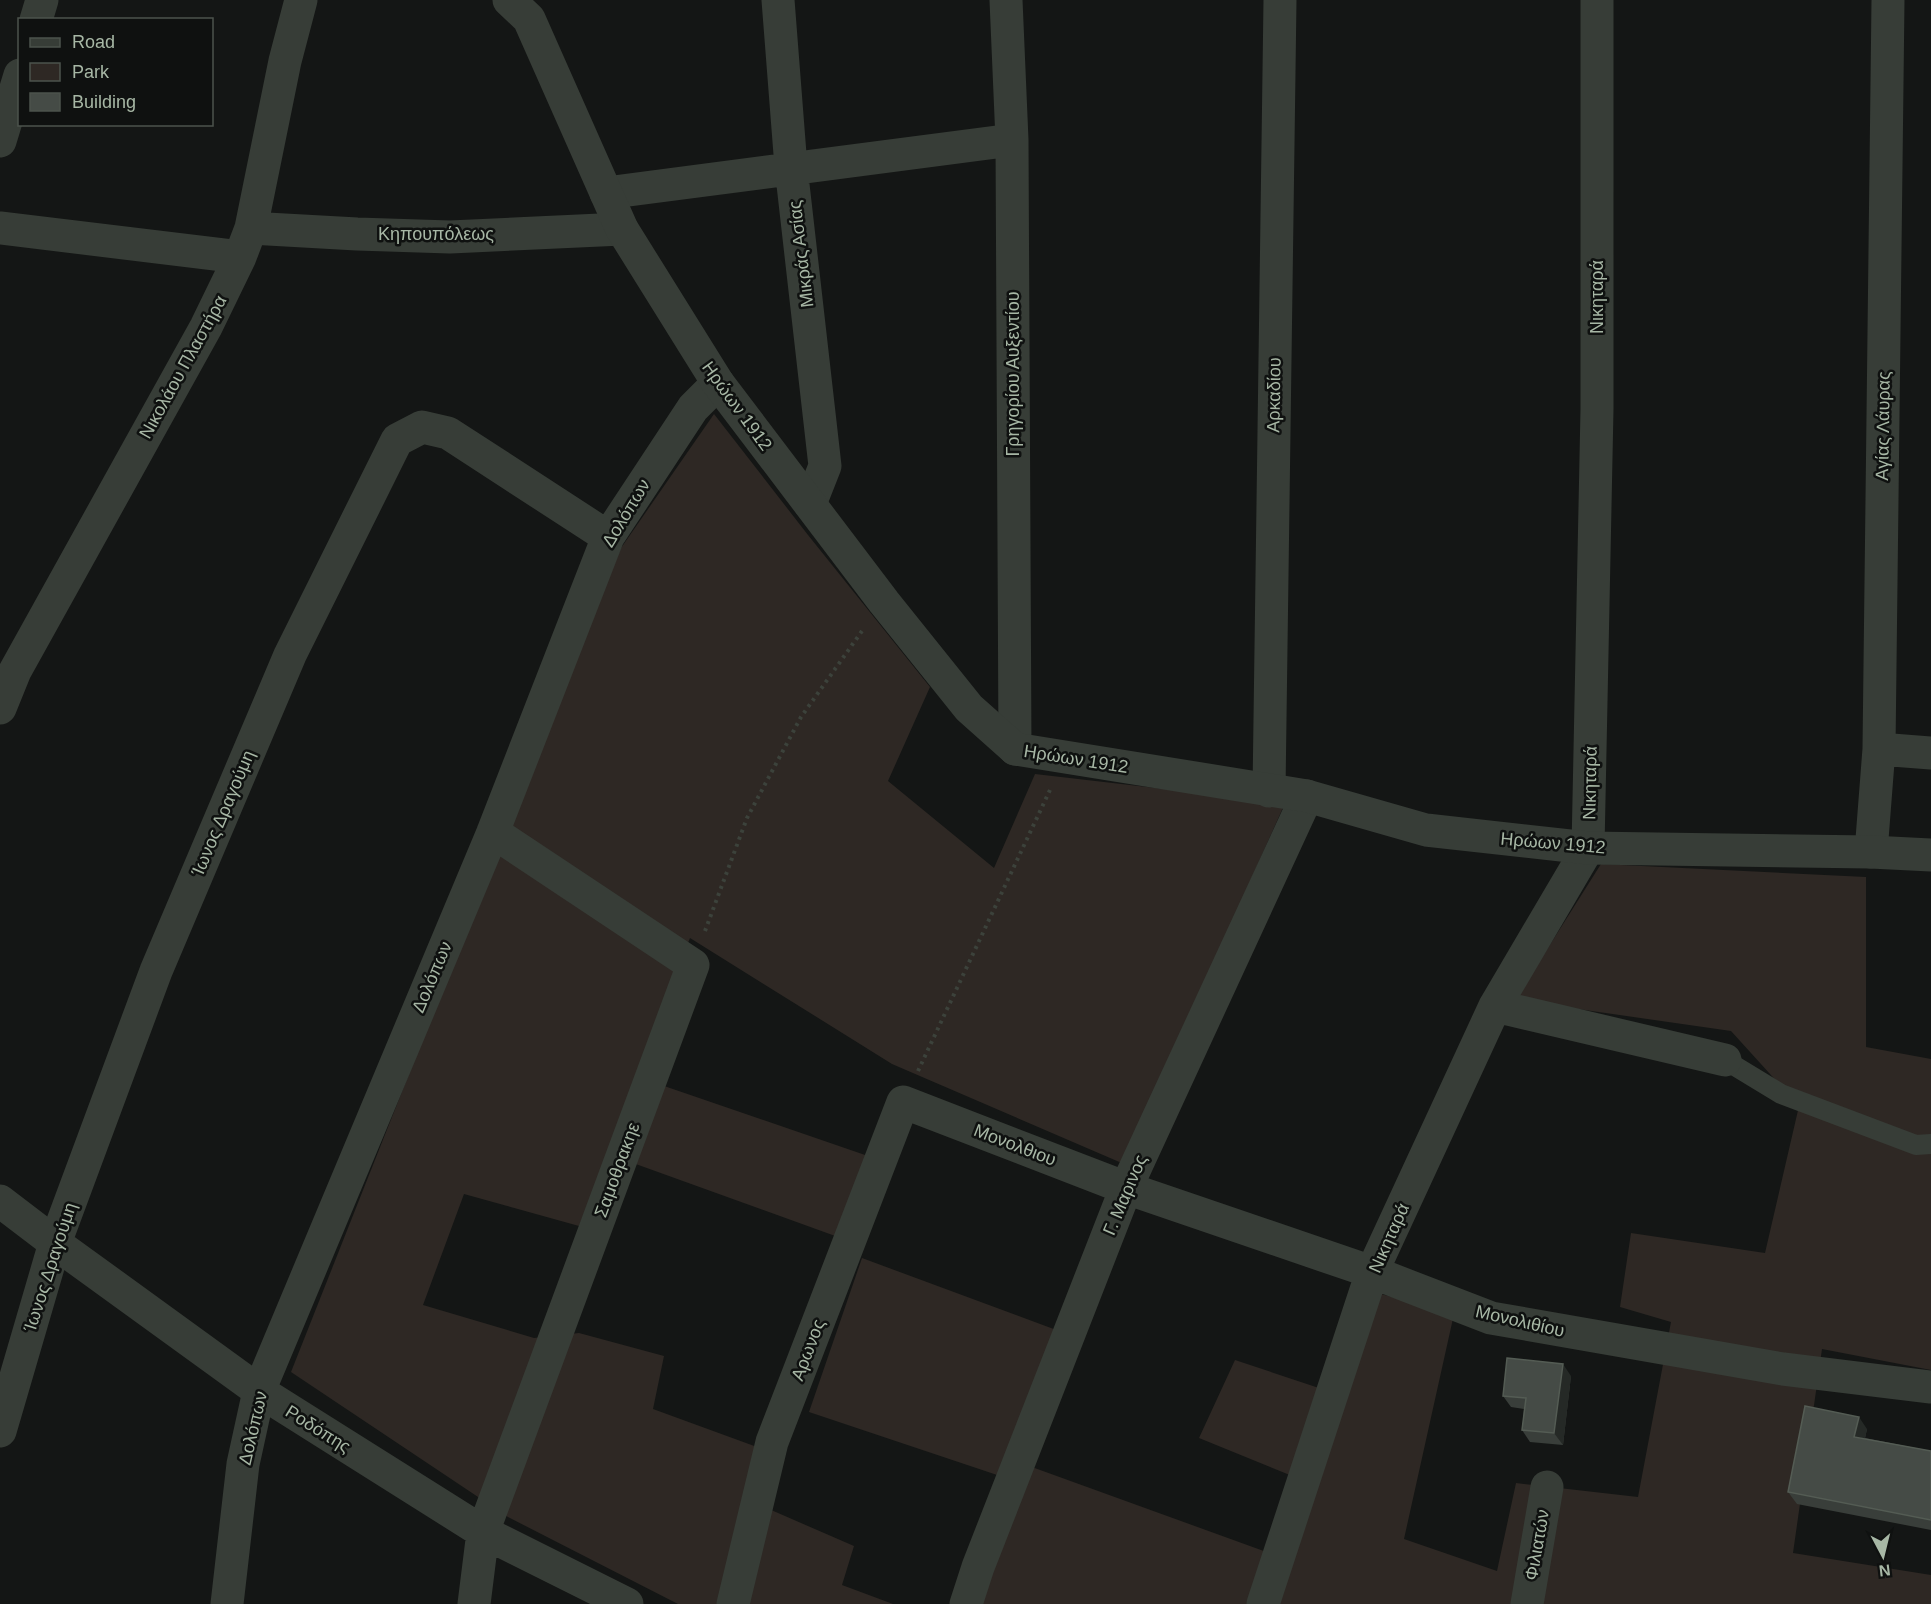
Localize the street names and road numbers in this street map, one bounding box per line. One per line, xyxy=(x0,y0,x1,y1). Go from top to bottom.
street label: Μικράς Ασίας xyxy=(784,199,817,309)
street label: Κηπουπόλεως xyxy=(378,224,494,244)
street label: Νικηταρά xyxy=(1587,260,1607,334)
street label: Γρηγορίου Αυξεντίου xyxy=(1003,291,1023,457)
street label: Νικολάου Πλαστήρα xyxy=(135,292,231,442)
street label: Ηρώων 1912 xyxy=(698,357,776,455)
street label: Αρκαδίου xyxy=(1263,357,1285,433)
street label: Αγίας Λάυρας xyxy=(1872,371,1894,481)
street label: Δολόπων xyxy=(598,476,654,550)
street label: Ηρώων 1912 xyxy=(1022,741,1130,777)
street label: Νικηταρά xyxy=(1579,746,1601,820)
street label: Ίωνος Δραγούμη xyxy=(187,747,258,880)
street label: Ηρώων 1912 xyxy=(1500,828,1606,858)
street label: Δολόπων xyxy=(408,938,456,1016)
street label: Σαμοθρακηε xyxy=(591,1120,643,1220)
street label: Μονολθιου xyxy=(971,1120,1059,1170)
street label: Γ. Μαρινος xyxy=(1099,1152,1151,1238)
street label: Ίωνος Δραγούμη xyxy=(19,1200,80,1335)
street label: Νικηταρά xyxy=(1365,1200,1413,1276)
street label: Μονολιθίου xyxy=(1474,1301,1566,1341)
street label: Αρωνος xyxy=(787,1316,829,1383)
street label: Δολόπων xyxy=(235,1389,271,1467)
street label: Ροδόπης xyxy=(282,1401,354,1457)
street label: Φιλιατών xyxy=(1521,1508,1553,1582)

